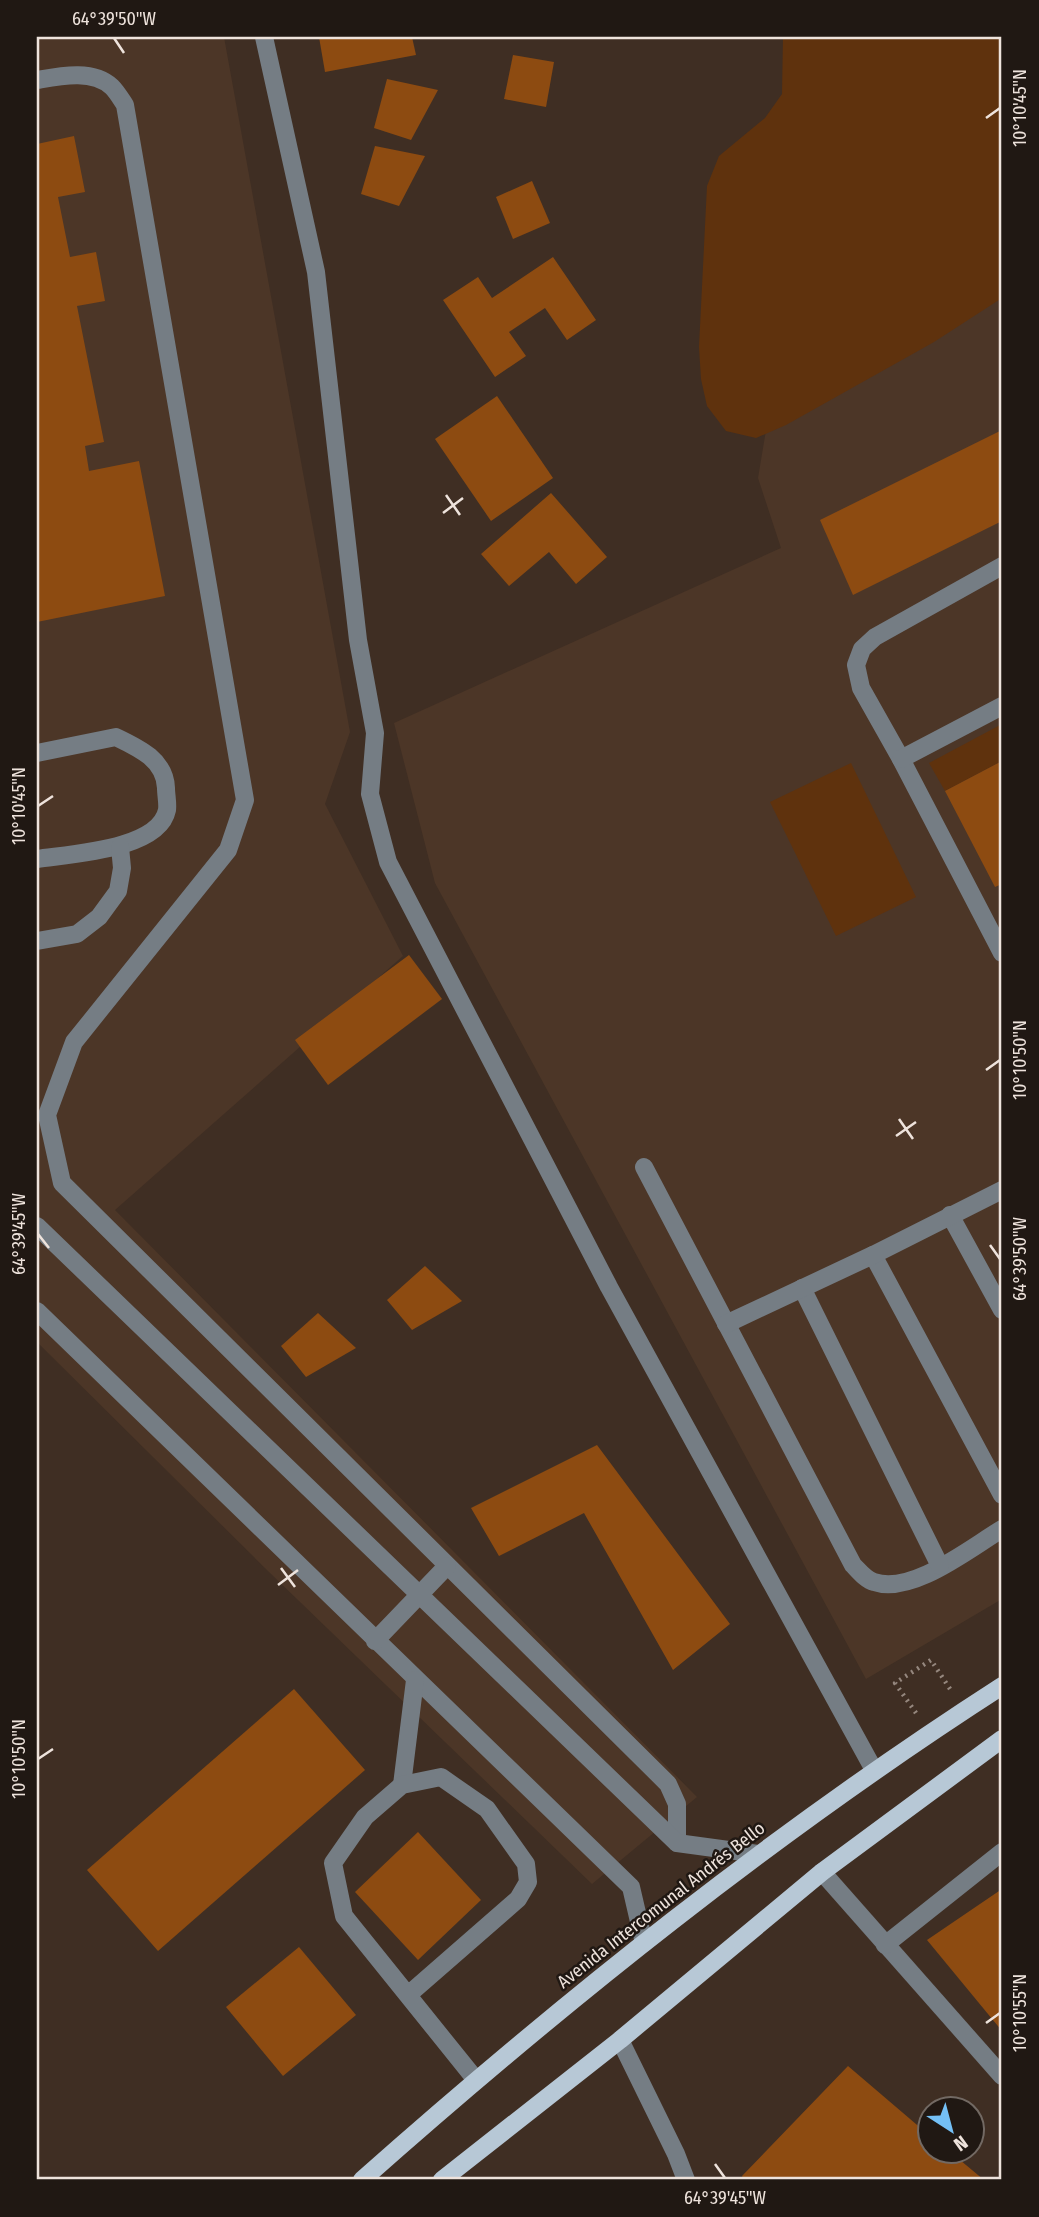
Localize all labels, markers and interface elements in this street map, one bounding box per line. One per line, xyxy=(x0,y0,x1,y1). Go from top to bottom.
text: 64°39'50"W xyxy=(72,8,157,30)
text: 10°10'45"N xyxy=(1009,69,1031,147)
text: 10°10'45"N xyxy=(8,767,30,845)
text: 10°10'50"N xyxy=(1009,1020,1031,1100)
text: 64°39'45"W xyxy=(8,1192,30,1275)
text: 64°39'50"W xyxy=(1009,1216,1031,1301)
text: 10°10'50"N xyxy=(8,1719,30,1799)
street label: Avenida Intercomunal Andrés Bello xyxy=(553,1817,769,1993)
text: 10°10'55"N xyxy=(1009,1974,1031,2052)
north arrow xyxy=(916,2094,986,2164)
text: N xyxy=(949,2131,972,2156)
text: 64°39'45"W xyxy=(684,2187,767,2209)

